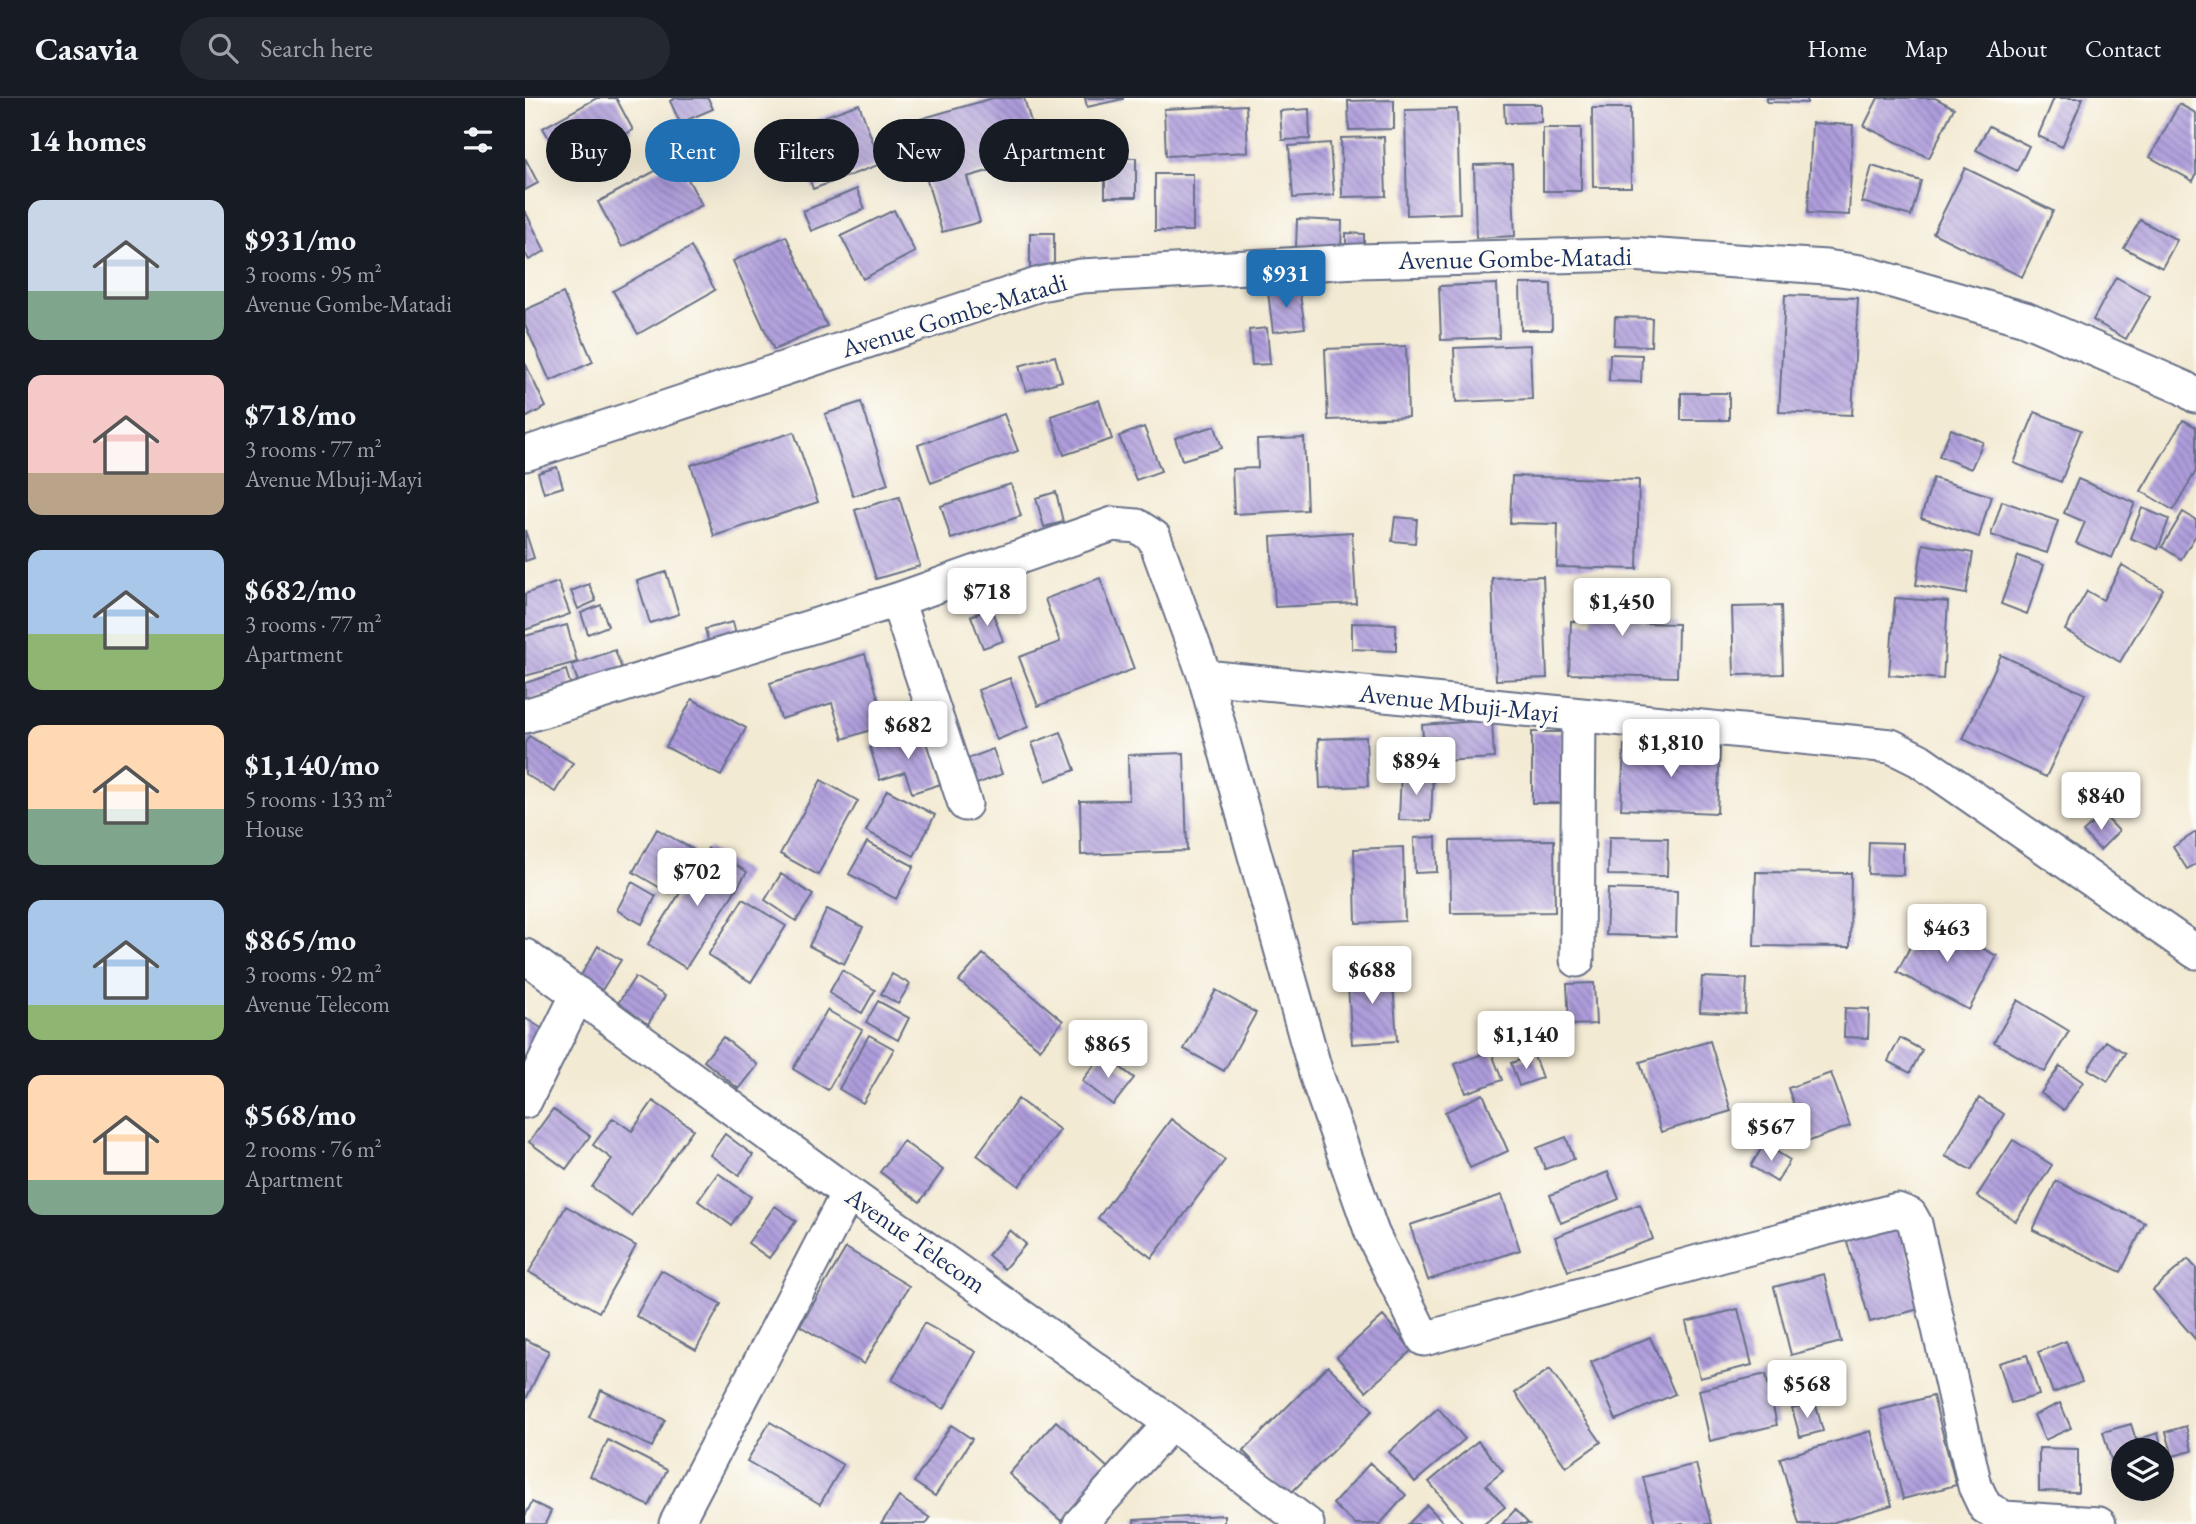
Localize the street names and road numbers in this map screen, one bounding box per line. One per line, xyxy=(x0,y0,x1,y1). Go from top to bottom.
street label: Avenue Gombe-Matadi xyxy=(1397,239,1632,277)
street label: Avenue Gombe-Matadi xyxy=(836,265,1071,366)
street label: Avenue Mbuji-Mayi xyxy=(1357,676,1560,730)
street label: Avenue Telecom xyxy=(838,1178,993,1301)

